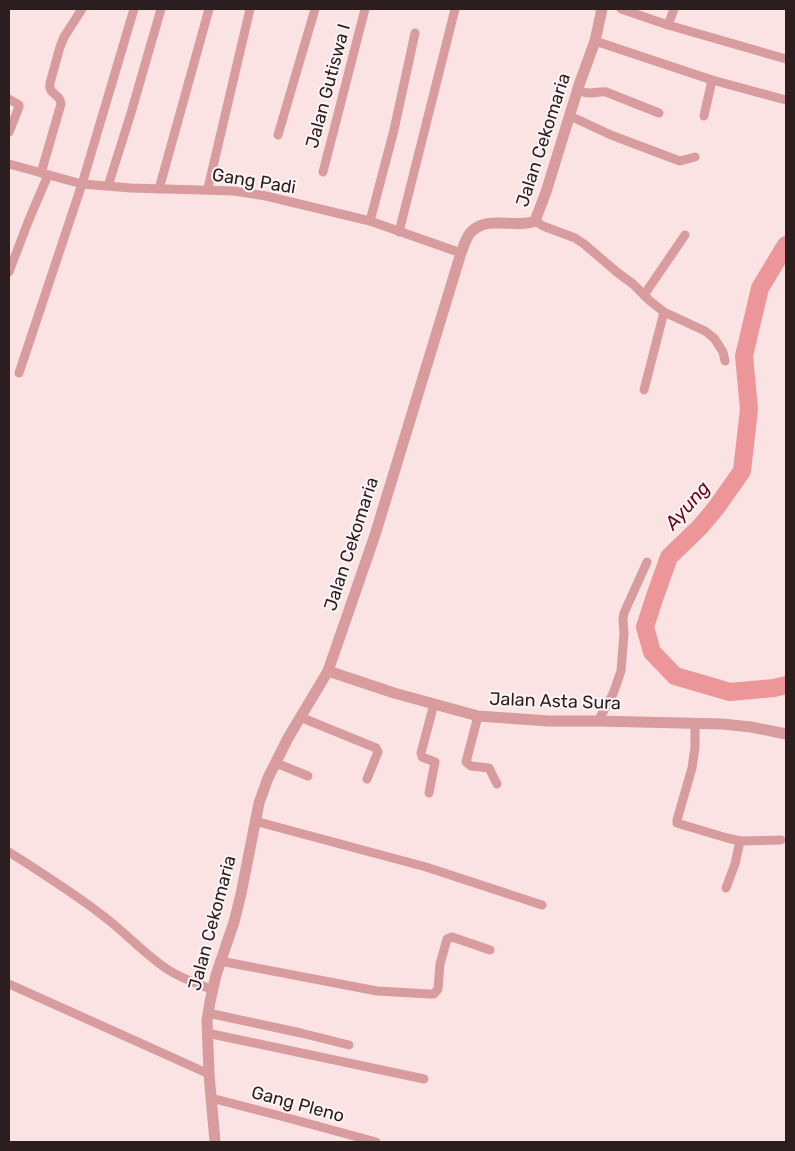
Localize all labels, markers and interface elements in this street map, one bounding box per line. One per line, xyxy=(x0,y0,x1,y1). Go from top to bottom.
street label: Jalan Gutiswa I xyxy=(301,21,355,151)
street label: Jalan Cekomaria xyxy=(511,70,575,210)
street label: Gang Padi xyxy=(210,164,298,198)
street label: Jalan Cekomaria xyxy=(319,474,383,614)
water label: Ayung xyxy=(659,476,715,535)
street label: Jalan Asta Sura xyxy=(489,688,621,714)
street label: Jalan Cekomaria xyxy=(183,853,241,993)
street label: Gang Pleno xyxy=(249,1081,347,1127)

